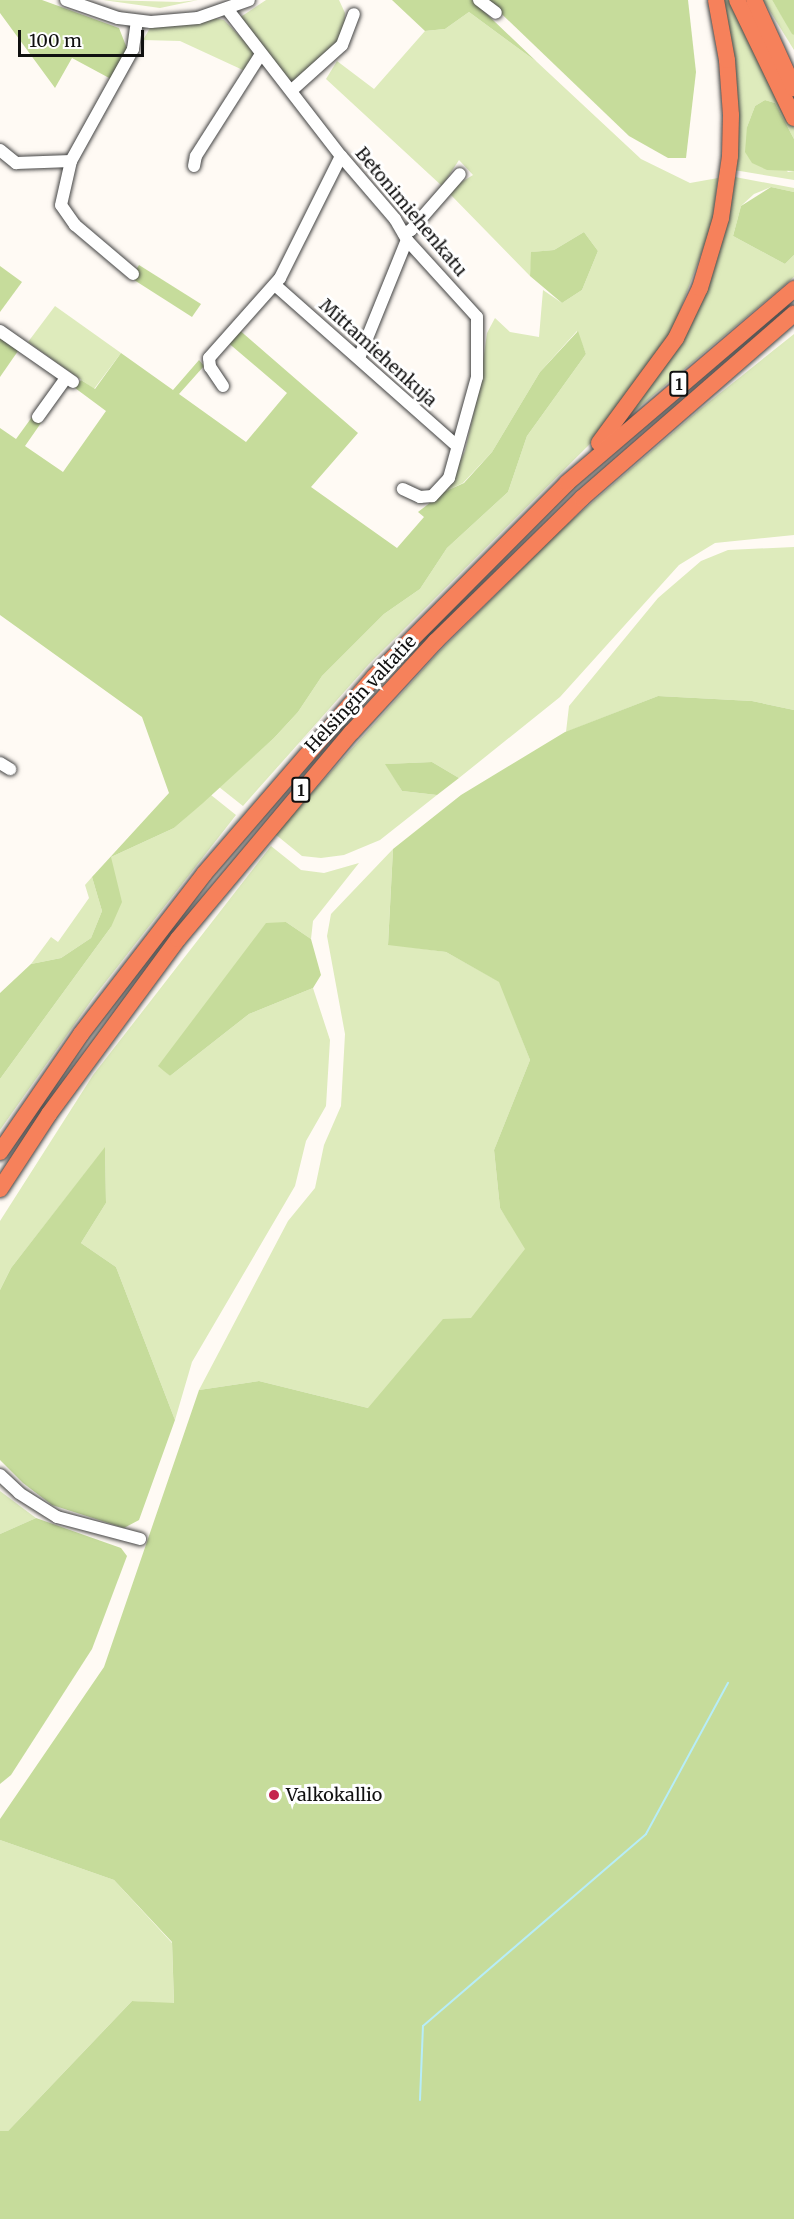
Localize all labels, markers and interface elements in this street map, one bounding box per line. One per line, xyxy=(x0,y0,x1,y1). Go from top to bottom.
scale bar xyxy=(21,18,147,56)
text: 100 m xyxy=(29,29,82,52)
street label: Betonimiehenkatu xyxy=(351,143,471,281)
street label: Mittamiehenkuja xyxy=(315,295,441,411)
road number: 1 xyxy=(668,371,690,397)
street label: Helsingin valtatie xyxy=(301,631,421,757)
road number: 1 xyxy=(290,777,312,803)
place label: Valkokallio xyxy=(286,1784,382,1806)
marker: Valkokallio xyxy=(267,1788,281,1802)

